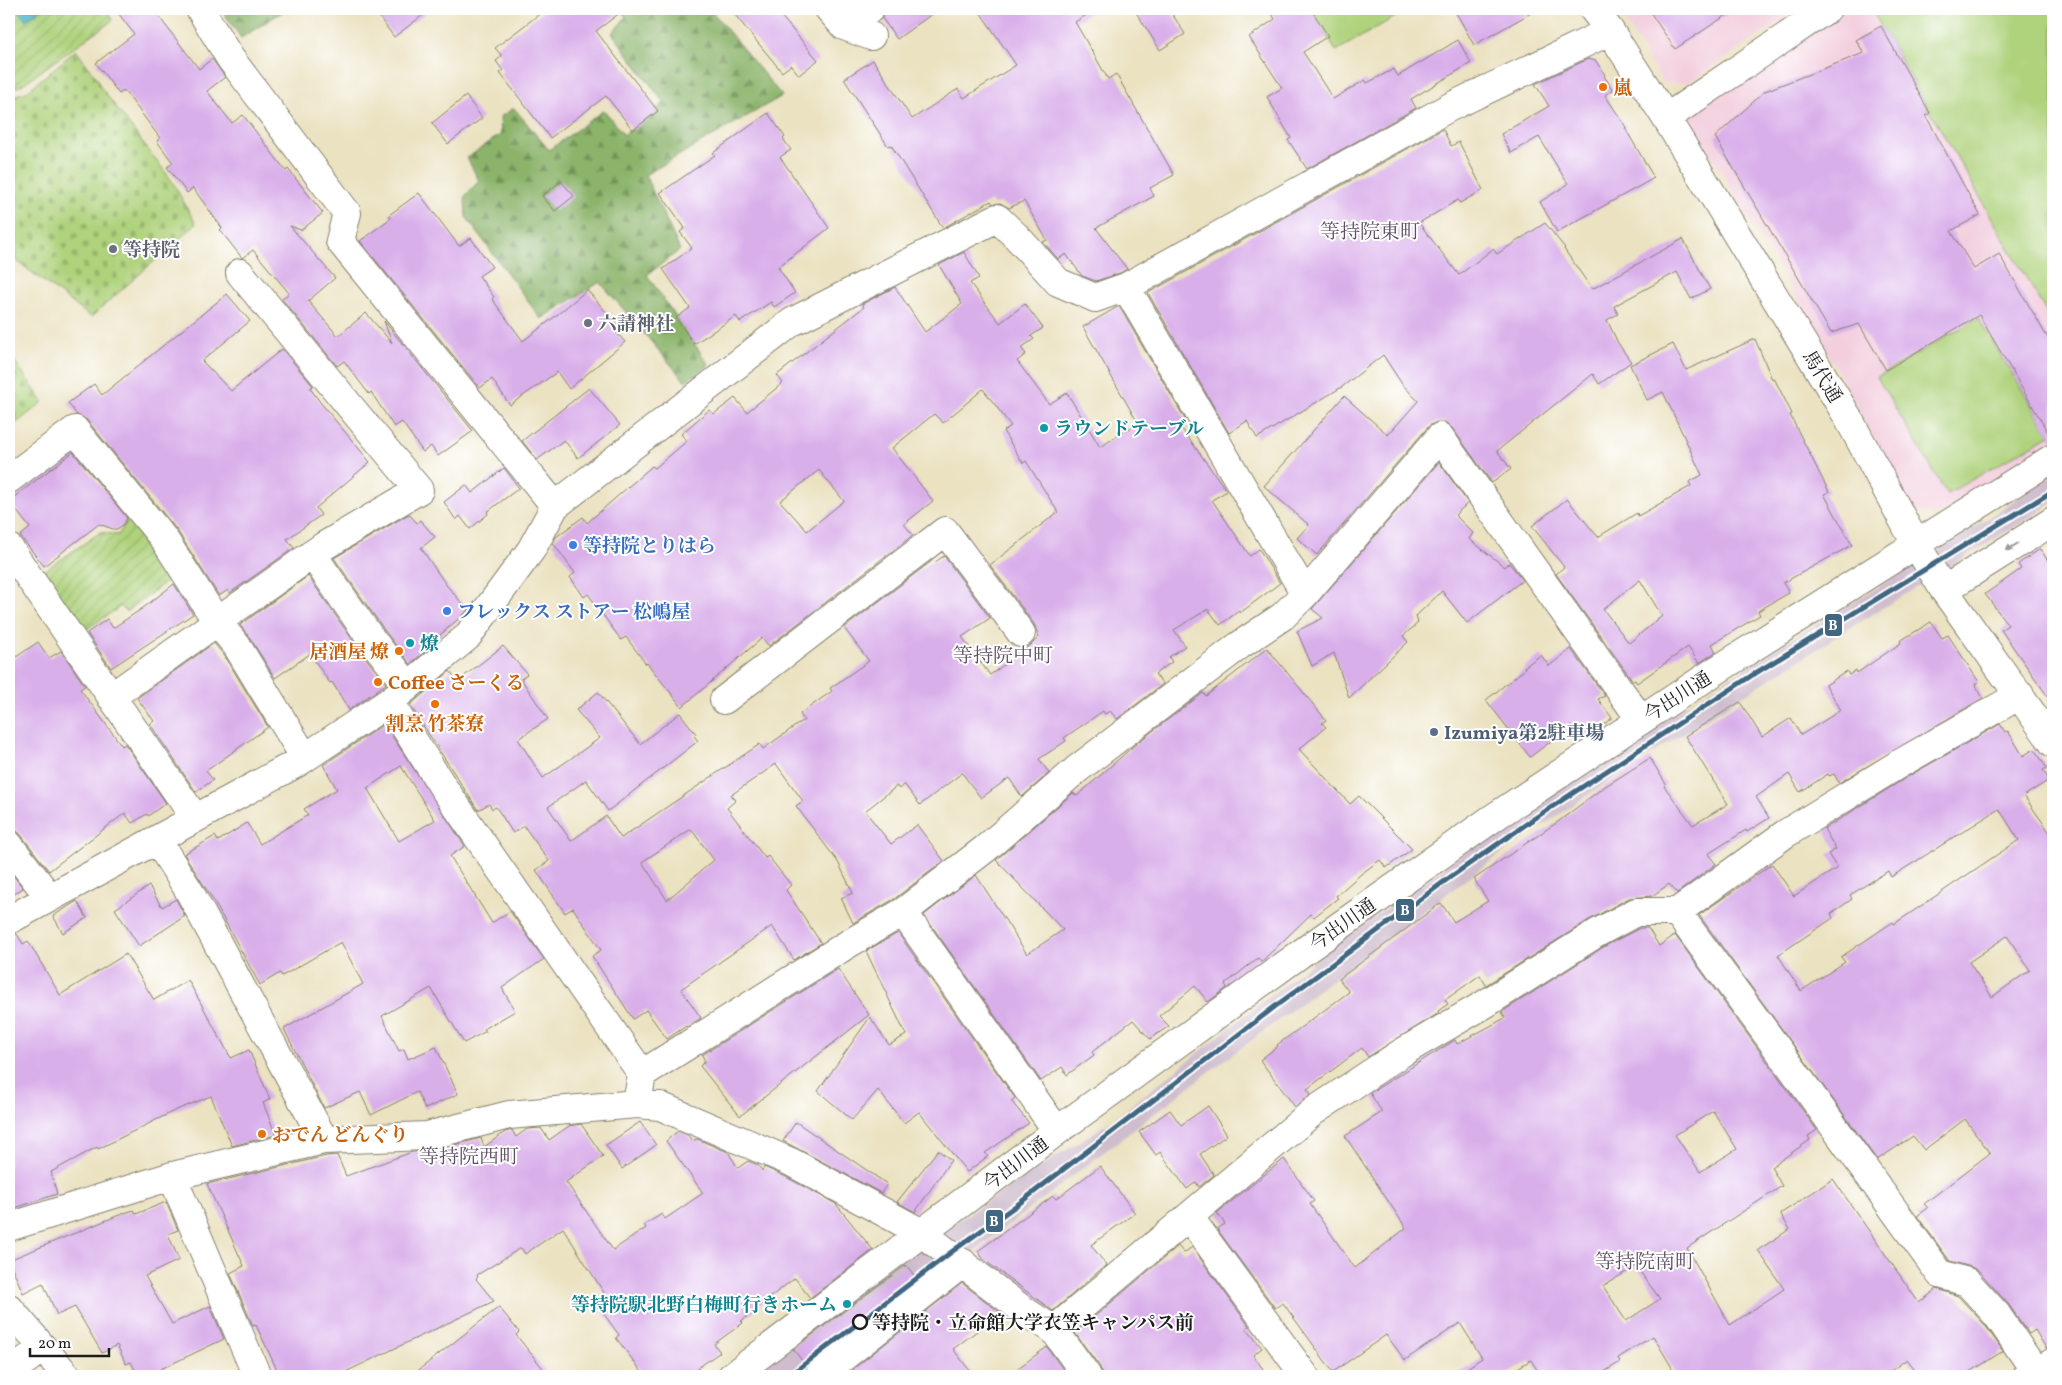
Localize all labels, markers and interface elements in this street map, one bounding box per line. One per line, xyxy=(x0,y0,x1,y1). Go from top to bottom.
place label: 嵐 xyxy=(1613,76,1632,102)
marker: 嵐 xyxy=(1597,81,1609,93)
district label: 等持院東町 xyxy=(1320,219,1420,247)
place label: 等持院 xyxy=(123,238,180,264)
marker: 等持院 xyxy=(107,243,119,255)
place label: 六請神社 xyxy=(598,312,674,338)
marker: 六請神社 xyxy=(582,317,594,329)
street label: 馬代通 xyxy=(1795,346,1847,408)
place label: ラウンドテーブル xyxy=(1054,417,1204,443)
marker: ラウンドテーブル xyxy=(1038,422,1050,434)
place label: 等持院とりはら xyxy=(583,534,716,560)
marker: 等持院とりはら xyxy=(567,539,579,551)
one-way arrow xyxy=(2005,543,2019,552)
place label: フレックス ストアー 松嶋屋 xyxy=(457,600,690,626)
marker: フレックス ストアー 松嶋屋 xyxy=(441,605,453,617)
line badge: B xyxy=(1824,613,1843,637)
text: B xyxy=(1828,617,1838,636)
place label: 燎 xyxy=(420,632,439,658)
marker: 燎 xyxy=(404,637,416,649)
place label: 居酒屋 燎 xyxy=(309,640,389,666)
district label: 等持院中町 xyxy=(953,643,1053,671)
marker: 居酒屋 燎 xyxy=(393,645,405,657)
street label: 今出川通 xyxy=(1639,666,1717,729)
place label: Coffee さーくる xyxy=(388,671,524,697)
marker: Coffee さーくる xyxy=(372,676,384,688)
marker: 割烹 竹茶寮 xyxy=(429,698,441,710)
place label: 割烹 竹茶寮 xyxy=(386,712,484,738)
place label: Izumiya第2駐車場 xyxy=(1444,721,1604,747)
marker: Izumiya第2駐車場 xyxy=(1428,726,1440,738)
street label: 今出川通 xyxy=(1305,893,1382,958)
line badge: B xyxy=(1395,898,1415,922)
text: B xyxy=(1400,902,1410,921)
place label: おでん どんぐり xyxy=(272,1123,409,1149)
marker: おでん どんぐり xyxy=(256,1128,268,1140)
street label: 今出川通 xyxy=(978,1131,1054,1198)
district label: 等持院西町 xyxy=(419,1144,519,1172)
line badge: B xyxy=(985,1209,1004,1233)
text: B xyxy=(989,1213,999,1232)
district label: 等持院南町 xyxy=(1595,1249,1695,1277)
place label: 等持院駅北野白梅町行きホーム xyxy=(571,1293,837,1319)
marker: 等持院駅北野白梅町行きホーム xyxy=(841,1298,853,1310)
place label: 等持院・立命館大学衣笠キャンパス前 xyxy=(872,1311,1194,1337)
marker: 等持院・立命館大学衣笠キャンパス前 xyxy=(852,1314,868,1330)
scale bar xyxy=(30,1325,109,1357)
text: 20 m xyxy=(38,1334,71,1355)

